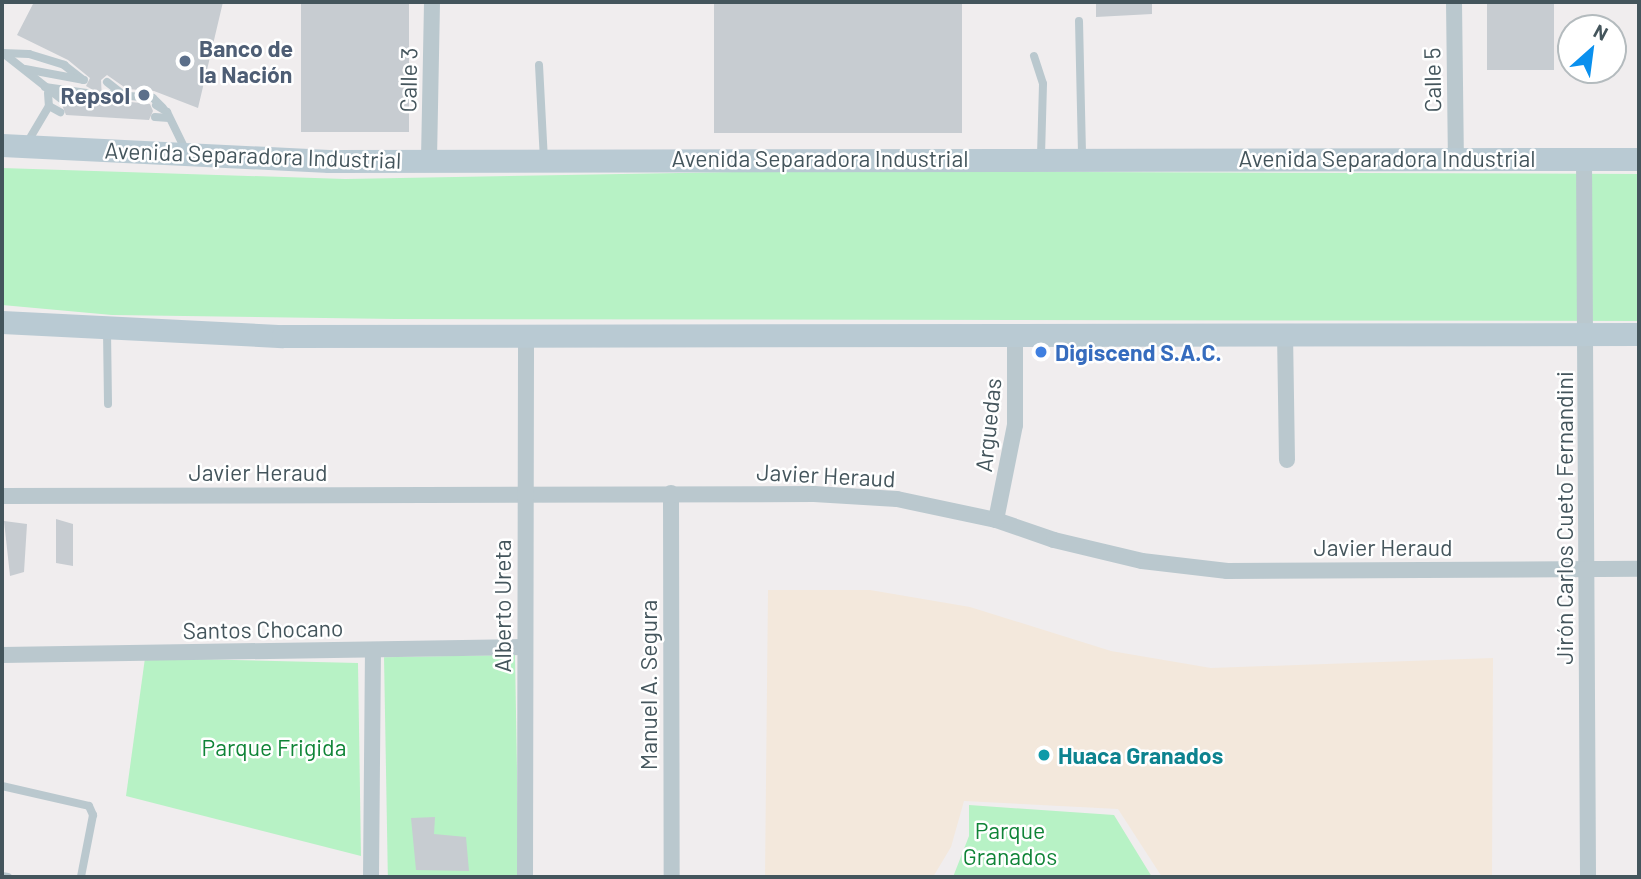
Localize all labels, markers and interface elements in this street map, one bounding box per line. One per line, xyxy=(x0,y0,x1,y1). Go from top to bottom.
north arrow xyxy=(1557,14,1627,84)
text: N xyxy=(1590,19,1612,45)
place label: Banco de la Nación xyxy=(199,34,293,88)
street label: Calle 3 xyxy=(394,47,422,113)
street label: Calle 5 xyxy=(1418,47,1446,113)
marker: Banco de la Nación xyxy=(177,53,193,69)
place label: Repsol xyxy=(60,81,130,109)
marker: Repsol xyxy=(136,87,152,103)
street label: Avenida Separadora Industrial xyxy=(104,136,402,174)
street label: Avenida Separadora Industrial xyxy=(671,144,969,172)
street label: Avenida Separadora Industrial xyxy=(1238,144,1536,172)
place label: Digiscend S.A.C. xyxy=(1055,338,1222,366)
marker: Digiscend S.A.C. xyxy=(1033,344,1049,360)
street label: Jirón Carlos Cueto Fernandini xyxy=(1550,371,1578,665)
street label: Arguedas xyxy=(969,377,1007,473)
street label: Javier Heraud xyxy=(188,458,328,486)
street label: Javier Heraud xyxy=(756,458,896,492)
street label: Javier Heraud xyxy=(1313,533,1453,561)
street label: Alberto Ureta xyxy=(488,539,516,673)
street label: Manuel A. Segura xyxy=(634,600,662,770)
street label: Santos Chocano xyxy=(182,614,344,644)
park label: Parque Frigida xyxy=(202,733,346,761)
place label: Huaca Granados xyxy=(1058,741,1223,769)
marker: Huaca Granados xyxy=(1036,747,1052,763)
park label: Parque Granados xyxy=(963,816,1057,870)

